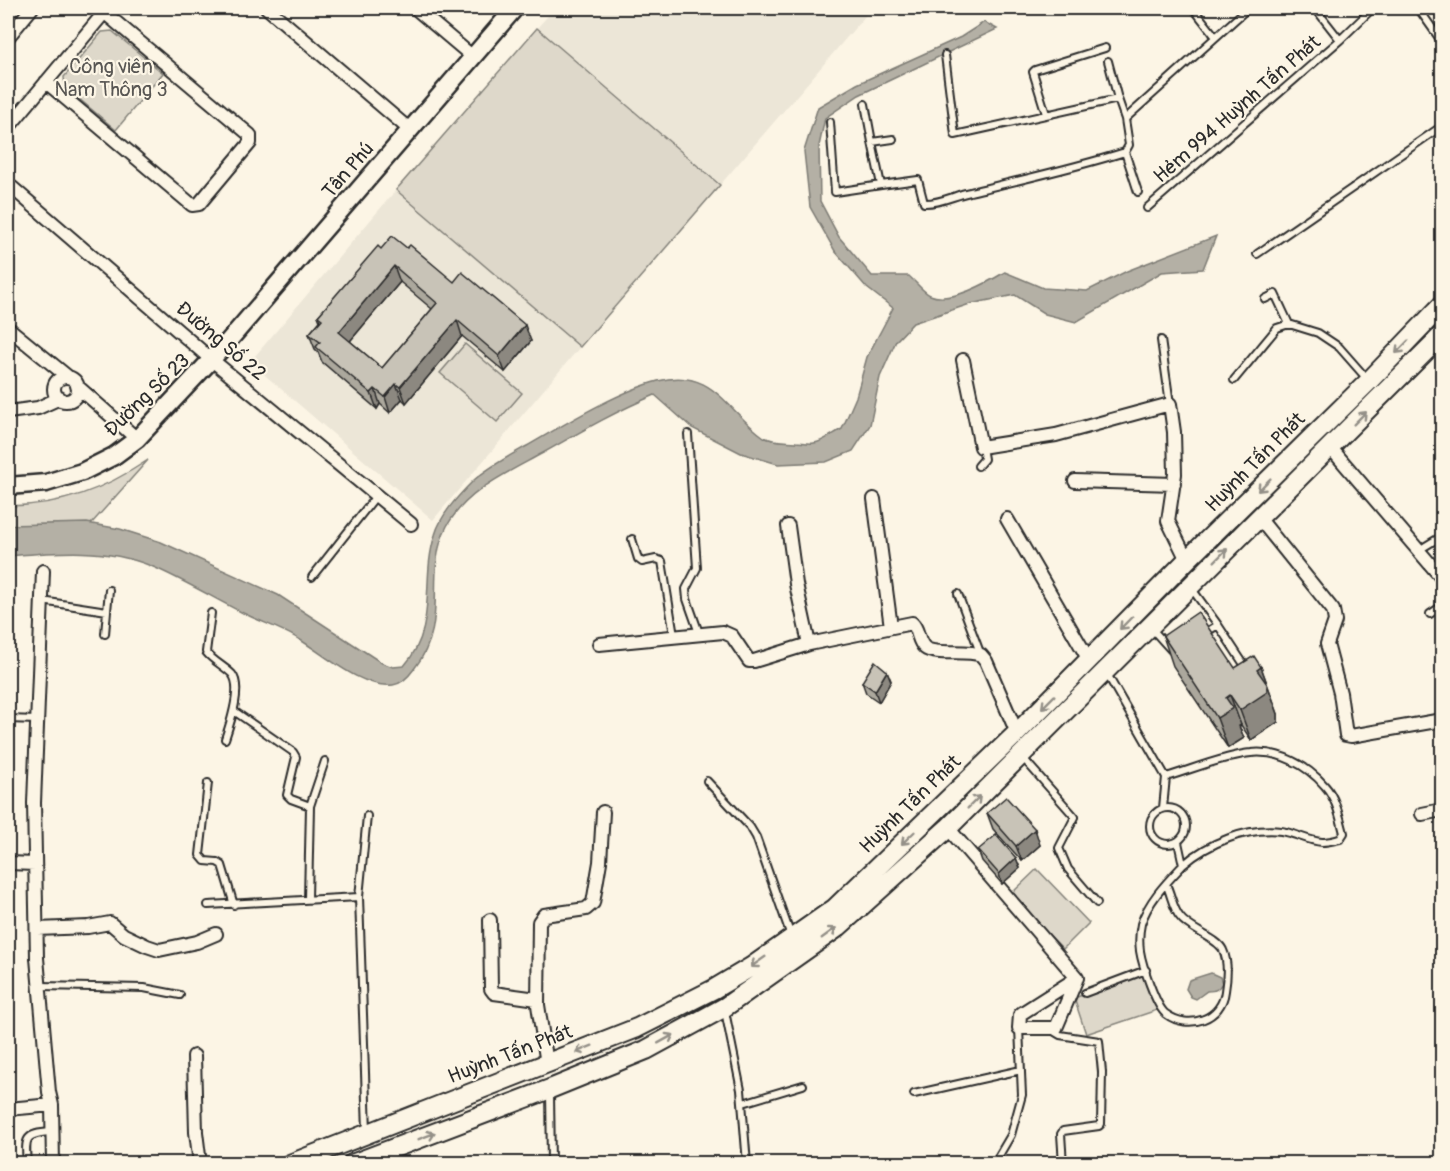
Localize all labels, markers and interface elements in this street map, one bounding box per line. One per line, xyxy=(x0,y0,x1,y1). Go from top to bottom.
street label: Hẻm 994 Huỳnh Tấn Phát xyxy=(1148,29,1326,188)
park label: Công viên Nam Thông 3 xyxy=(54,54,168,102)
street label: Tân Phú xyxy=(317,137,379,203)
street label: Đường Số 22 xyxy=(171,296,271,386)
one-way arrow xyxy=(1395,339,1409,354)
street label: Đường Số 23 xyxy=(99,348,195,442)
street label: Huỳnh Tấn Phát xyxy=(1200,406,1311,517)
one-way arrow xyxy=(1352,410,1367,425)
one-way arrow xyxy=(1256,477,1271,492)
one-way arrow xyxy=(1214,548,1229,563)
one-way arrow xyxy=(1119,615,1133,630)
one-way arrow xyxy=(1040,694,1055,709)
street label: Huỳnh Tấn Phát xyxy=(854,749,967,859)
one-way arrow xyxy=(966,795,981,810)
one-way arrow xyxy=(901,830,916,845)
one-way arrow xyxy=(821,927,837,939)
one-way arrow xyxy=(751,955,767,968)
street label: Huỳnh Tấn Phát xyxy=(444,1018,577,1089)
one-way arrow xyxy=(657,1033,674,1045)
one-way arrow xyxy=(576,1044,594,1055)
one-way arrow xyxy=(417,1129,435,1140)

